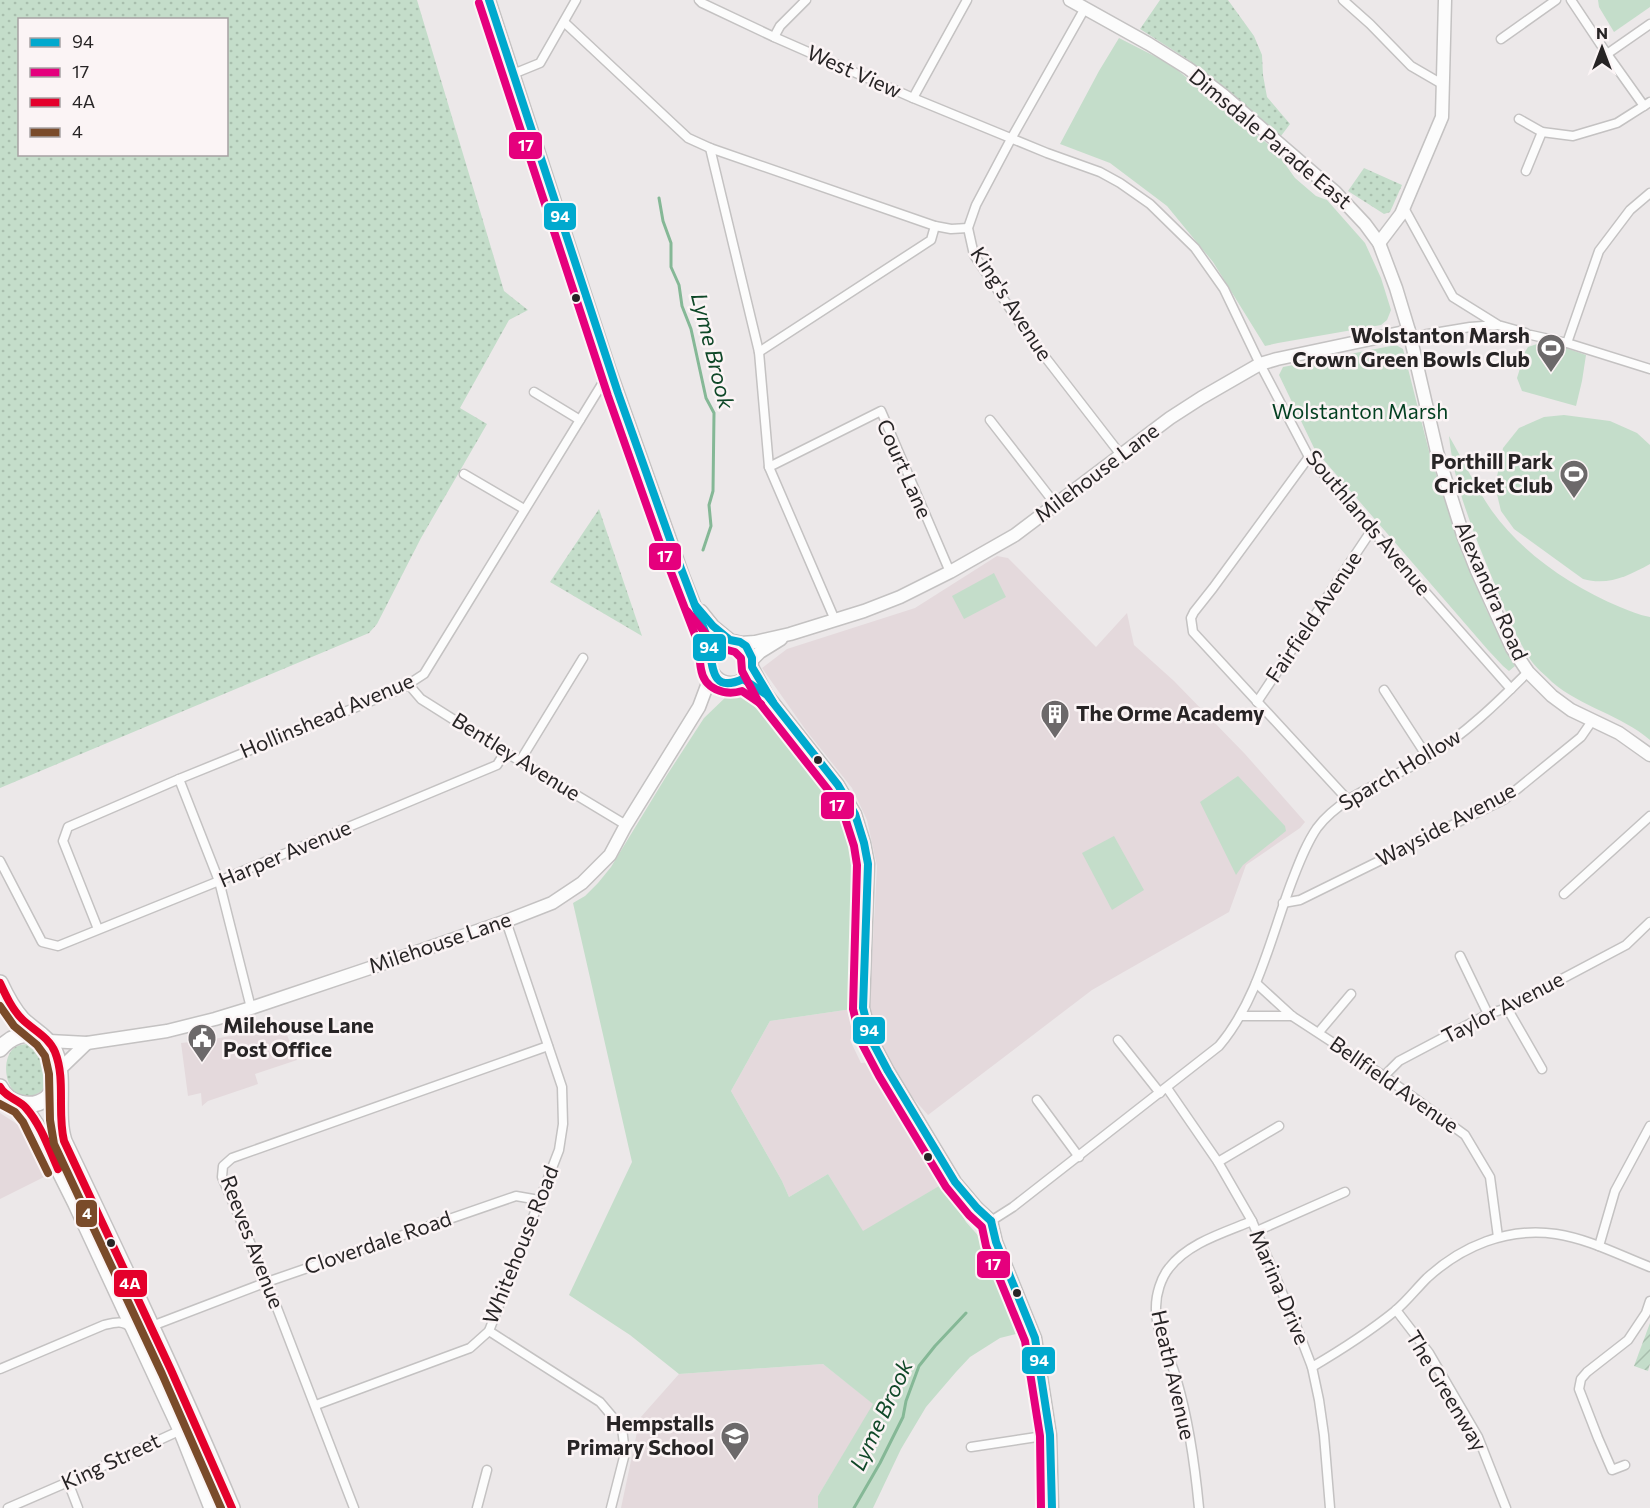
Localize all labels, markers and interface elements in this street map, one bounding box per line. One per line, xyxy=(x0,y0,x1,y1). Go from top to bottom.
legend xyxy=(18,18,228,156)
north arrow xyxy=(1572,18,1632,78)
text: N xyxy=(1596,23,1608,42)
text: 94 xyxy=(72,30,94,52)
street label: West View xyxy=(804,39,906,103)
text: 17 xyxy=(72,60,89,82)
street label: Dimsdale Parade East xyxy=(1185,63,1357,213)
text: 4A xyxy=(72,90,95,112)
text: 4 xyxy=(72,120,83,142)
line badge: 17 xyxy=(508,131,543,160)
text: 17 xyxy=(518,135,534,154)
line badge: 94 xyxy=(543,202,577,231)
text: 94 xyxy=(550,206,570,225)
street label: King's Avenue xyxy=(966,242,1058,365)
water label: Lyme Brook xyxy=(686,290,741,413)
unlabelled marker xyxy=(570,292,582,304)
place label: Wolstanton Marsh Crown Green Bowls Club xyxy=(1292,322,1530,371)
sports icon: Wolstanton Marsh Crown Green Bowls Club xyxy=(1535,332,1567,374)
park label: Wolstanton Marsh xyxy=(1272,398,1448,423)
street label: Court Lane xyxy=(872,415,938,522)
street label: Milehouse Lane xyxy=(1029,417,1163,527)
street label: Southlands Avenue xyxy=(1301,445,1437,600)
place label: Porthill Park Cricket Club xyxy=(1431,448,1553,497)
sports icon: Porthill Park Cricket Club xyxy=(1558,458,1590,500)
street label: Alexandra Road xyxy=(1451,517,1534,664)
line badge: 17 xyxy=(648,542,682,571)
text: 17 xyxy=(657,546,673,565)
street label: Fairfield Avenue xyxy=(1260,546,1366,686)
line badge: 94 xyxy=(692,633,727,662)
text: 94 xyxy=(699,637,719,656)
street label: Hollinshead Avenue xyxy=(236,667,417,763)
building icon: The Orme Academy xyxy=(1039,698,1071,740)
place label: The Orme Academy xyxy=(1076,700,1265,725)
street label: Bentley Avenue xyxy=(448,706,585,805)
street label: Sparch Hollow xyxy=(1334,722,1465,815)
unlabelled marker xyxy=(812,754,824,766)
street label: Wayside Avenue xyxy=(1371,776,1519,871)
line badge: 17 xyxy=(820,791,855,820)
text: 17 xyxy=(829,795,845,814)
street label: Harper Avenue xyxy=(215,814,354,892)
street label: Milehouse Lane xyxy=(365,906,514,978)
street label: Taylor Avenue xyxy=(1437,965,1567,1048)
place label: Milehouse Lane Post Office xyxy=(223,1012,374,1061)
line badge: 94 xyxy=(852,1016,886,1045)
text: 94 xyxy=(859,1020,879,1039)
public building icon: Milehouse Lane Post Office xyxy=(186,1022,218,1064)
street label: Bellfield Avenue xyxy=(1326,1030,1464,1137)
unlabelled marker xyxy=(922,1151,934,1163)
street label: Whitehouse Road xyxy=(476,1162,563,1327)
street label: Reeves Avenue xyxy=(217,1171,290,1311)
line badge: 4 xyxy=(75,1199,98,1228)
text: 4 xyxy=(82,1203,92,1222)
street label: Cloverdale Road xyxy=(301,1205,454,1278)
street label: Marina Drive xyxy=(1245,1225,1316,1348)
unlabelled marker xyxy=(105,1237,117,1249)
line badge: 17 xyxy=(976,1250,1011,1279)
text: 17 xyxy=(985,1254,1001,1273)
line badge: 4A xyxy=(113,1269,148,1298)
text: 4A xyxy=(119,1273,141,1292)
unlabelled marker xyxy=(1011,1287,1023,1299)
street label: Heath Avenue xyxy=(1147,1307,1202,1442)
street label: The Greenway xyxy=(1402,1325,1493,1455)
line badge: 94 xyxy=(1021,1346,1056,1375)
text: 94 xyxy=(1029,1350,1049,1369)
water label: Lyme Brook xyxy=(843,1354,918,1474)
place label: Hempstalls Primary School xyxy=(567,1410,714,1459)
school or university icon: Hempstalls Primary School xyxy=(719,1420,751,1462)
street label: King Street xyxy=(57,1427,164,1494)

